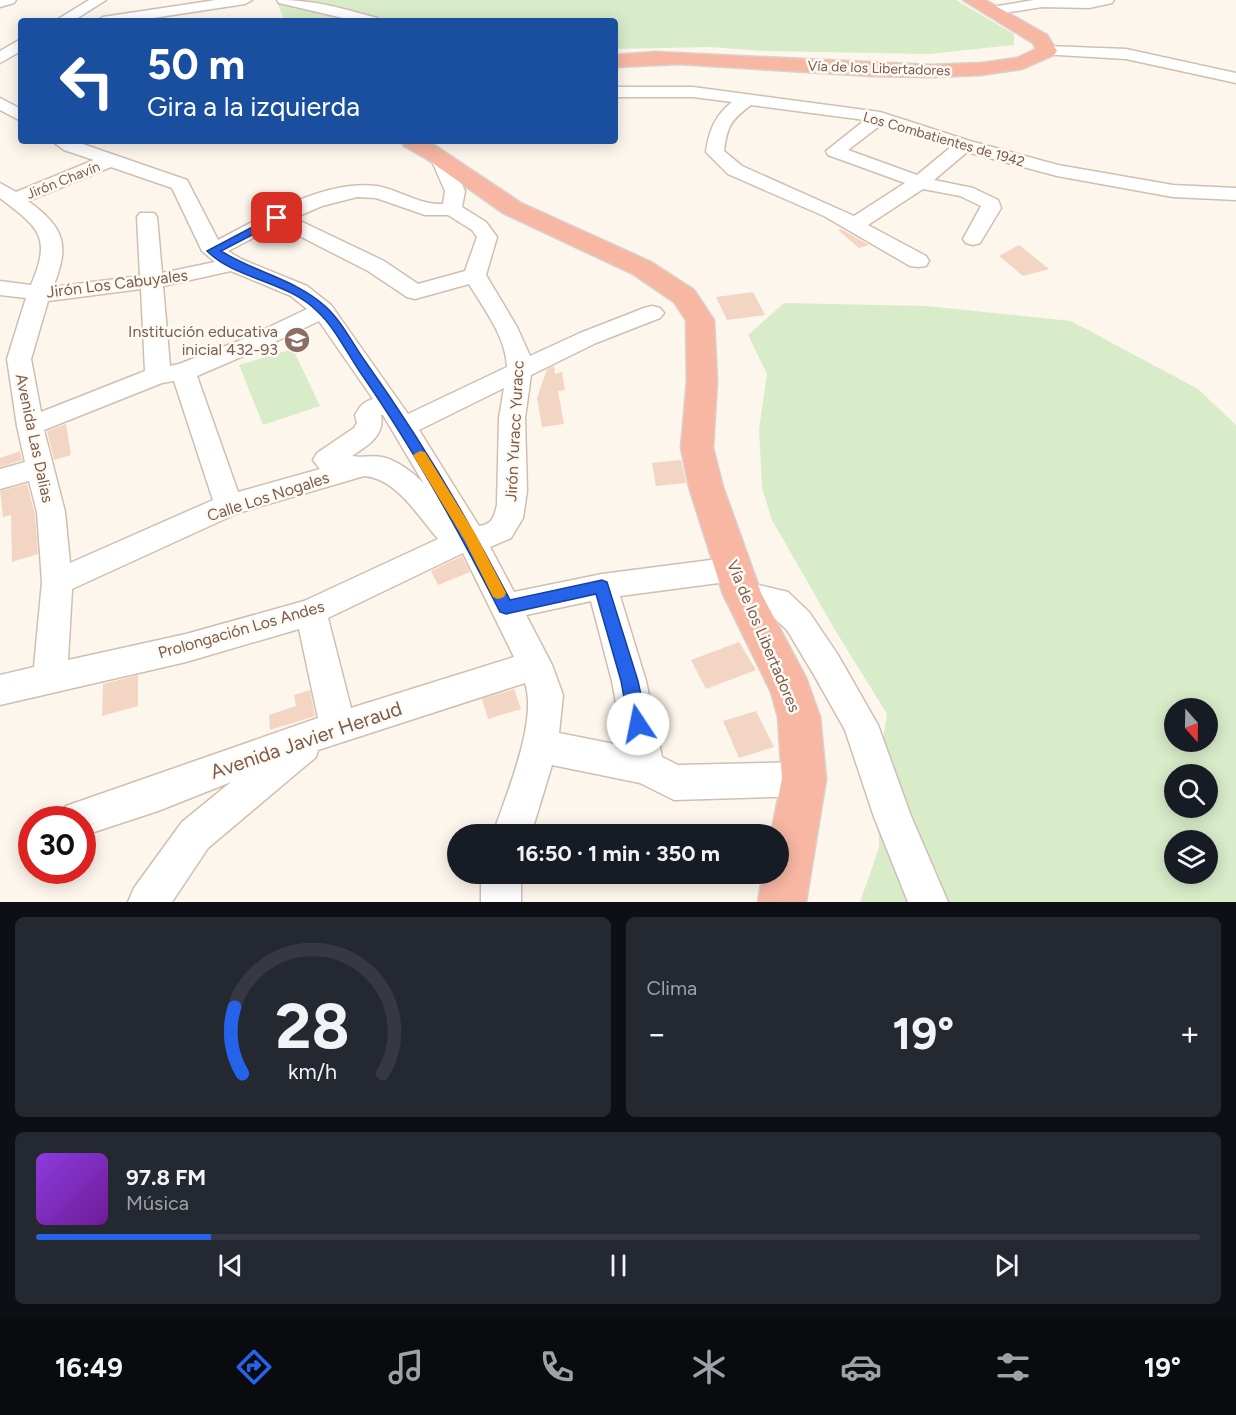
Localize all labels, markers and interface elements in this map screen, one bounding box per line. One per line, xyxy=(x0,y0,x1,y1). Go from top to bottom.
text: 50 m xyxy=(147,39,245,90)
icon: left xyxy=(48,42,126,120)
street label: Vía de los Libertadores xyxy=(807,58,951,79)
text: Gira a la izquierda xyxy=(147,90,360,123)
street label: Los Combatientes de 1942 xyxy=(861,108,1027,171)
street label: Jirón Chavín xyxy=(24,158,103,203)
pin xyxy=(251,192,302,243)
icon: arrive xyxy=(260,201,293,234)
street label: Jirón Los Cabuyales xyxy=(45,265,189,302)
place label: Institución educativa inicial 432-93 xyxy=(128,322,278,359)
school or university icon: Institución educativa inicial 432-93 xyxy=(282,325,312,355)
street label: Jirón Yuracc Yuracc xyxy=(501,360,528,502)
street label: Avenida Las Dalias xyxy=(12,372,57,504)
street label: Calle Los Nogales xyxy=(205,468,332,525)
street label: Vía de los Libertadores xyxy=(723,557,804,715)
street label: Prolongación Los Andes xyxy=(156,597,326,662)
position arrow xyxy=(606,692,670,756)
street label: Avenida Javier Heraud xyxy=(207,696,405,784)
north arrow xyxy=(1164,698,1218,752)
map controls xyxy=(1164,698,1218,884)
button: search xyxy=(1164,764,1218,818)
speed limit sign: 30 xyxy=(18,806,96,884)
button: layers xyxy=(1164,830,1218,884)
text: 16:50 · 1 min · 350 m xyxy=(516,840,720,867)
text: Clima xyxy=(647,976,697,1000)
text: 28 xyxy=(276,989,350,1064)
text: 19° xyxy=(892,1006,954,1060)
text: − xyxy=(647,1014,667,1053)
text: + xyxy=(1179,1014,1200,1053)
text: km/h xyxy=(288,1059,337,1084)
text: 97.8 FM xyxy=(126,1164,206,1191)
text: Música xyxy=(126,1191,189,1215)
icon: previous xyxy=(214,1249,247,1282)
icon: pause xyxy=(602,1249,635,1282)
icon: next xyxy=(990,1249,1023,1282)
icon: directions xyxy=(233,1346,275,1388)
icon: music xyxy=(385,1346,427,1388)
icon: phone xyxy=(536,1346,578,1388)
icon: climate xyxy=(688,1346,730,1388)
icon: car xyxy=(840,1346,882,1388)
icon: filters xyxy=(992,1346,1034,1388)
text: 16:49 xyxy=(55,1351,123,1384)
text: 19° xyxy=(1144,1351,1181,1384)

